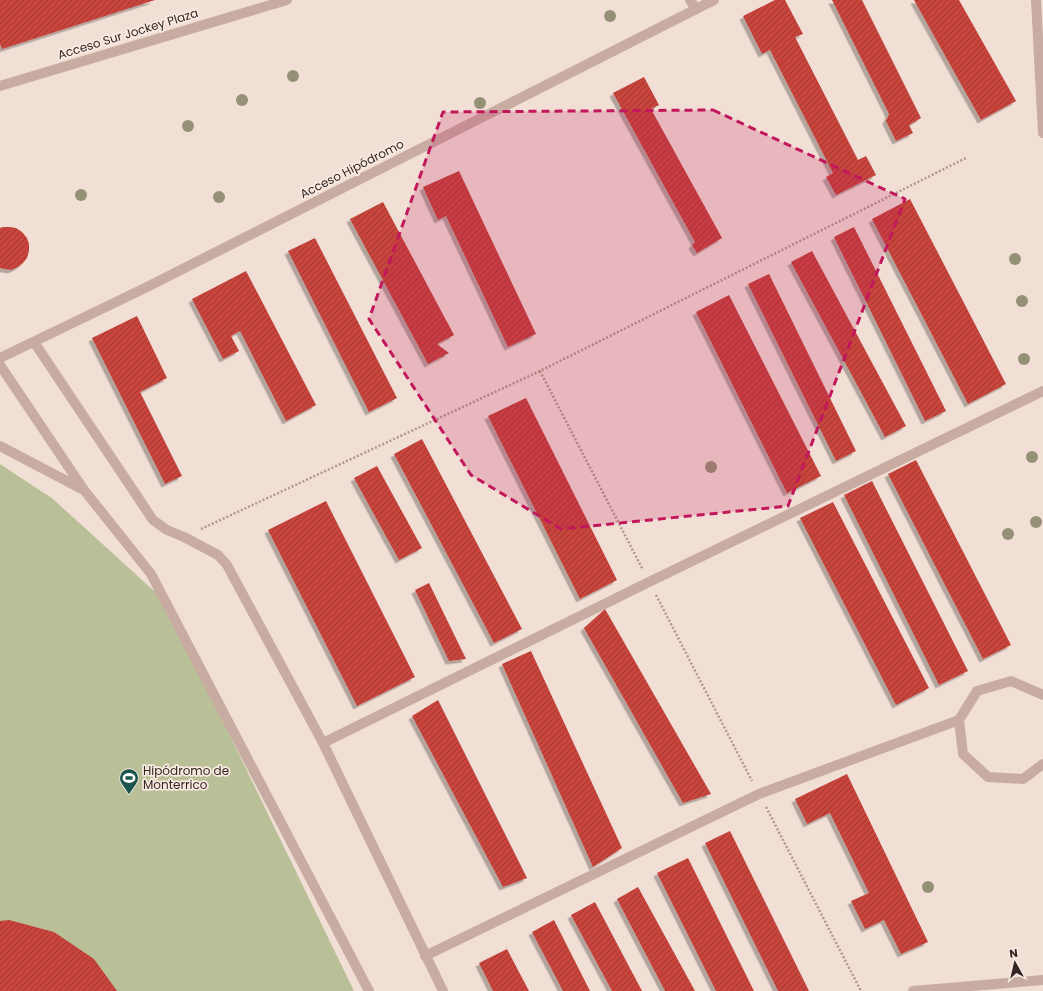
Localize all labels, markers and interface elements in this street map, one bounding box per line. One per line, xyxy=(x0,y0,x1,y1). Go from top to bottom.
street label: Acceso Sur Jockey Plaza xyxy=(55,4,200,63)
street label: Acceso Hipódromo xyxy=(297,135,407,202)
place label: Hipódromo de Monterrico xyxy=(143,762,229,793)
sports icon: Hipódromo de Monterrico xyxy=(118,767,140,795)
north arrow xyxy=(995,943,1035,983)
text: N xyxy=(1008,945,1019,962)

